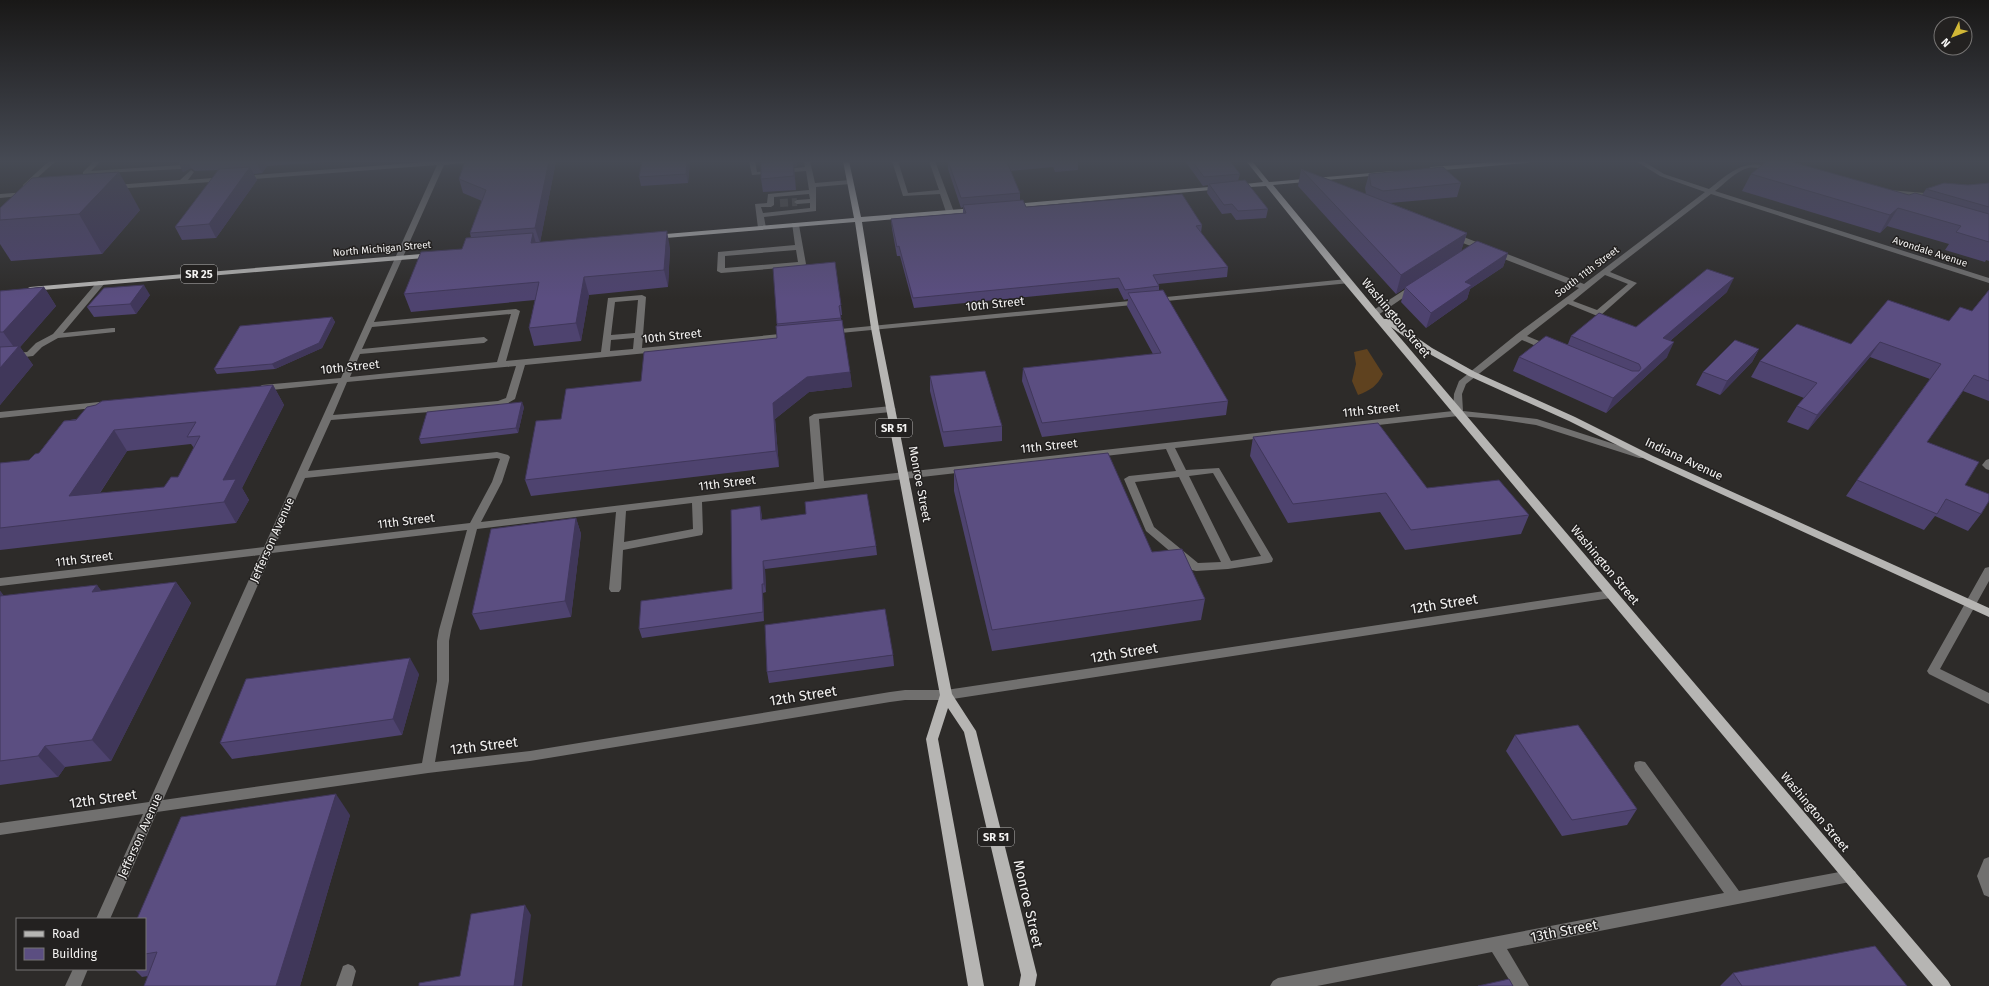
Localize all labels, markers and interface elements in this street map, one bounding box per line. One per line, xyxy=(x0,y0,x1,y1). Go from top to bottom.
north arrow xyxy=(1933,16,1973,56)
text: N xyxy=(1939,35,1953,50)
street label: Avondale Avenue xyxy=(1891,234,1969,270)
street label: North Michigan Street xyxy=(332,239,432,259)
street label: South 11th Street xyxy=(1553,244,1622,300)
road number: SR 25 xyxy=(181,265,217,283)
street label: Washington Street xyxy=(1359,276,1434,361)
street label: 10th Street xyxy=(965,294,1026,314)
street label: 10th Street xyxy=(642,326,703,346)
street label: 10th Street xyxy=(320,357,381,377)
street label: 11th Street xyxy=(1342,400,1401,420)
road number: SR 51 xyxy=(876,419,912,437)
street label: Indiana Avenue xyxy=(1643,435,1725,483)
street label: 11th Street xyxy=(1020,436,1079,456)
street label: Monroe Street xyxy=(906,445,934,524)
street label: 11th Street xyxy=(698,472,757,493)
street label: Jefferson Avenue xyxy=(247,495,297,585)
street label: 11th Street xyxy=(377,510,436,531)
street label: Washington Street xyxy=(1568,523,1643,608)
street label: 11th Street xyxy=(55,548,114,569)
street label: 12th Street xyxy=(1409,590,1480,618)
street label: 12th Street xyxy=(1089,639,1160,667)
street label: 12th Street xyxy=(768,682,839,710)
street label: 12th Street xyxy=(449,733,520,759)
street label: Washington Street xyxy=(1778,770,1853,855)
street label: 12th Street xyxy=(68,786,139,812)
street label: Jefferson Avenue xyxy=(115,791,165,881)
road number: SR 51 xyxy=(978,828,1014,846)
street label: Monroe Street xyxy=(1010,858,1047,951)
street label: 13th Street xyxy=(1529,916,1600,946)
legend xyxy=(16,918,146,970)
text: Road xyxy=(52,927,80,941)
text: Building xyxy=(52,947,98,961)

